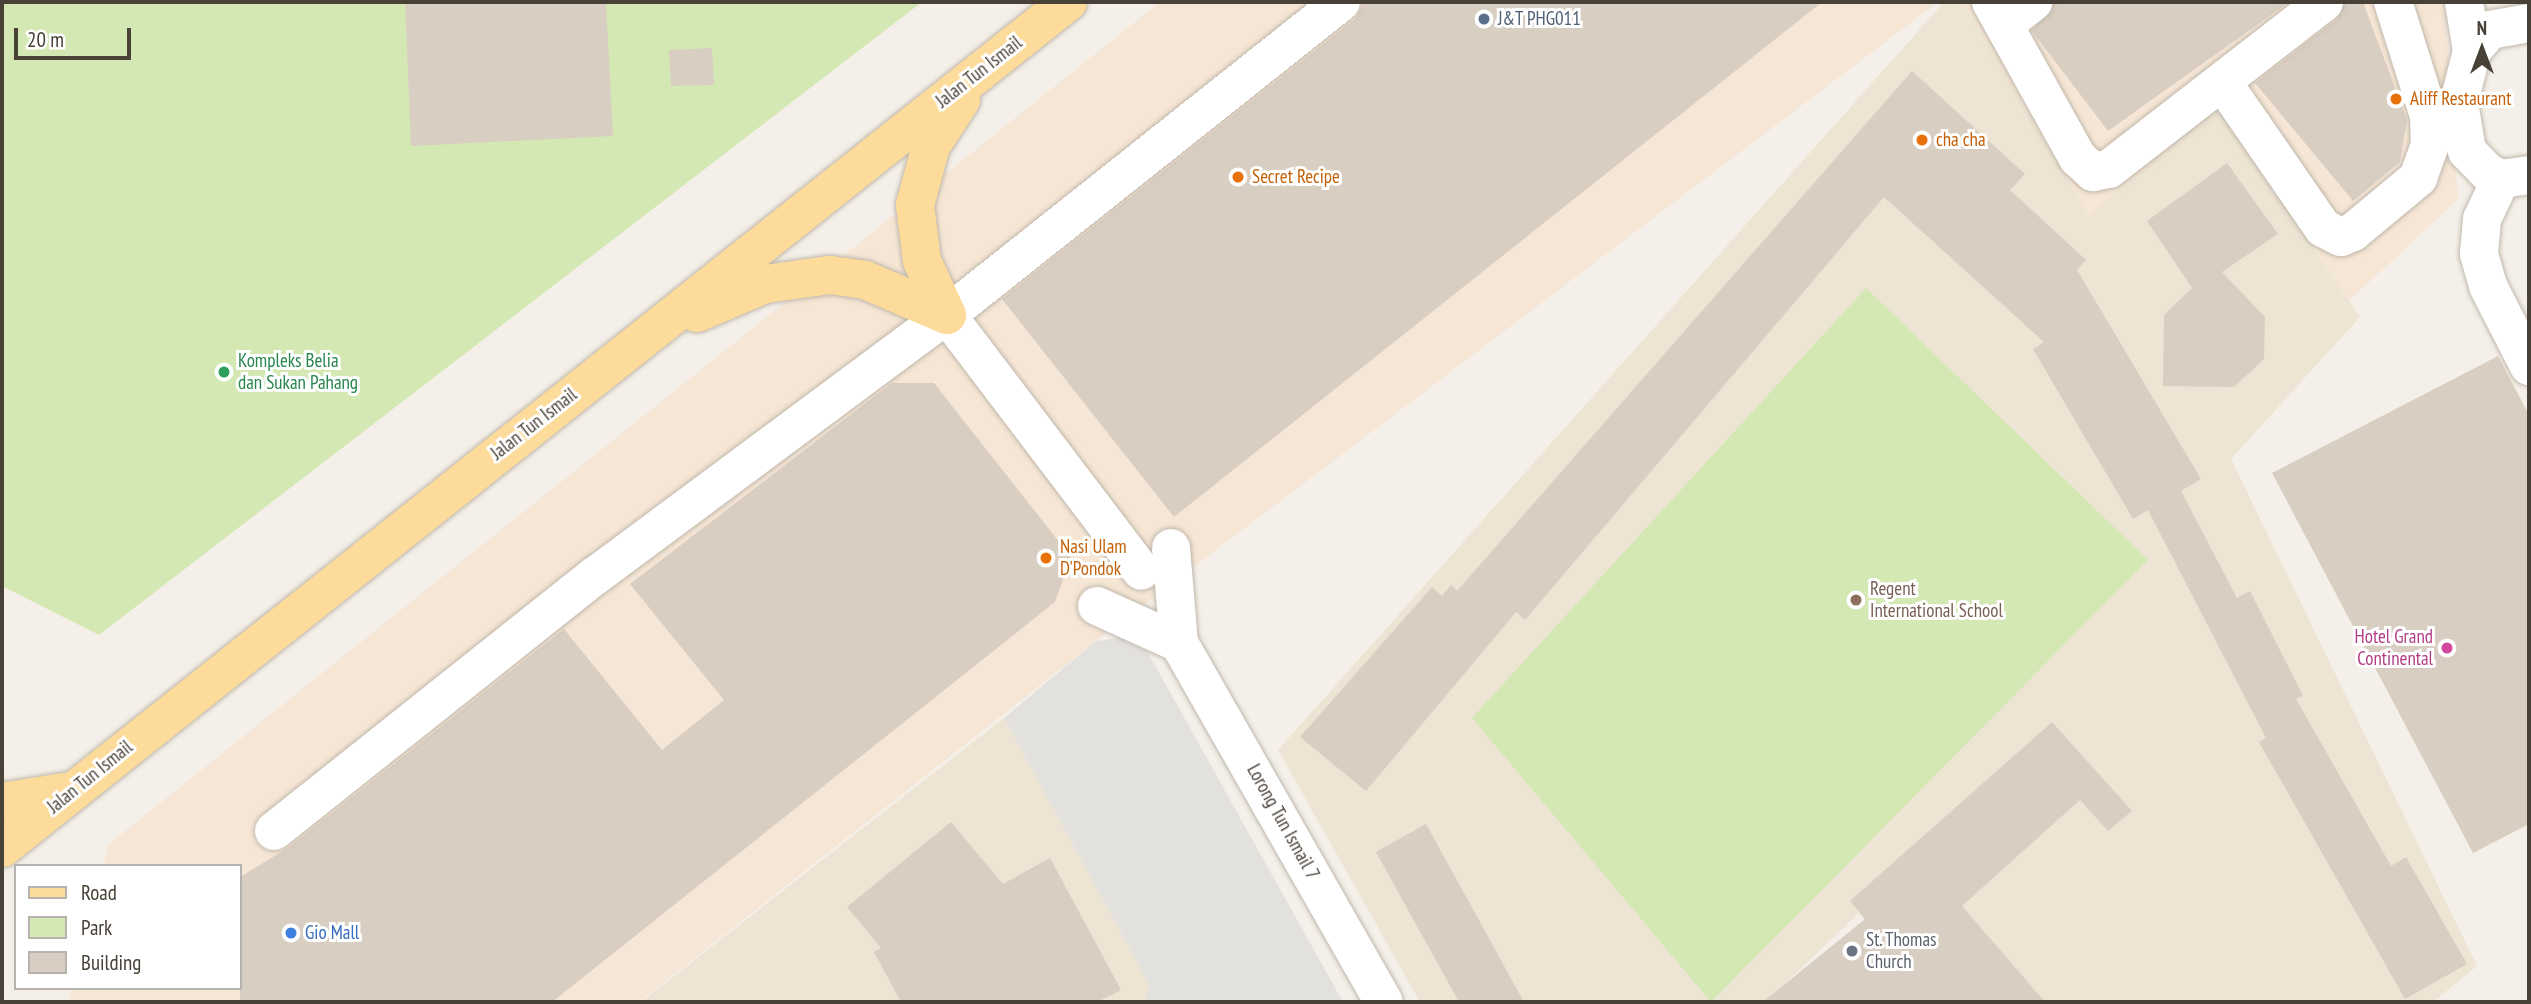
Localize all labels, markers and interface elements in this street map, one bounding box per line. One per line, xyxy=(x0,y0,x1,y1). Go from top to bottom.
place label: J&T PHG011 xyxy=(1498,8,1581,30)
marker: J&T PHG011 xyxy=(1476,11,1492,27)
scale bar xyxy=(18,14,135,58)
north arrow xyxy=(2447,14,2517,84)
text: N xyxy=(2477,16,2487,40)
text: 20 m xyxy=(27,26,64,53)
street label: Jalan Tun Ismail xyxy=(931,31,1027,113)
place label: Aliff Restaurant xyxy=(2410,88,2511,110)
marker: Aliff Restaurant xyxy=(2388,91,2404,107)
place label: cha cha xyxy=(1936,129,1985,151)
marker: cha cha xyxy=(1914,132,1930,148)
place label: Secret Recipe xyxy=(1252,166,1340,188)
marker: Secret Recipe xyxy=(1230,169,1246,185)
place label: Kompleks Belia dan Sukan Pahang xyxy=(238,350,358,394)
marker: Kompleks Belia dan Sukan Pahang xyxy=(216,364,232,380)
street label: Jalan Tun Ismail xyxy=(486,383,582,465)
place label: Nasi Ulam D'Pondok xyxy=(1060,536,1127,580)
marker: Nasi Ulam D'Pondok xyxy=(1038,550,1054,566)
place label: Regent International School xyxy=(1870,578,2003,622)
marker: Regent International School xyxy=(1848,592,1864,608)
place label: Hotel Grand Continental xyxy=(2355,626,2433,670)
marker: Hotel Grand Continental xyxy=(2439,640,2455,656)
street label: Jalan Tun Ismail xyxy=(43,736,137,818)
street label: Lorong Tun Ismail 7 xyxy=(1242,760,1324,884)
legend xyxy=(14,864,242,990)
text: Road xyxy=(81,879,117,906)
text: Park xyxy=(81,914,112,941)
place label: Gio Mall xyxy=(305,922,359,944)
marker: Gio Mall xyxy=(283,925,299,941)
place label: St. Thomas Church xyxy=(1866,929,1938,973)
marker: St. Thomas Church xyxy=(1844,943,1860,959)
text: Building xyxy=(81,949,141,976)

